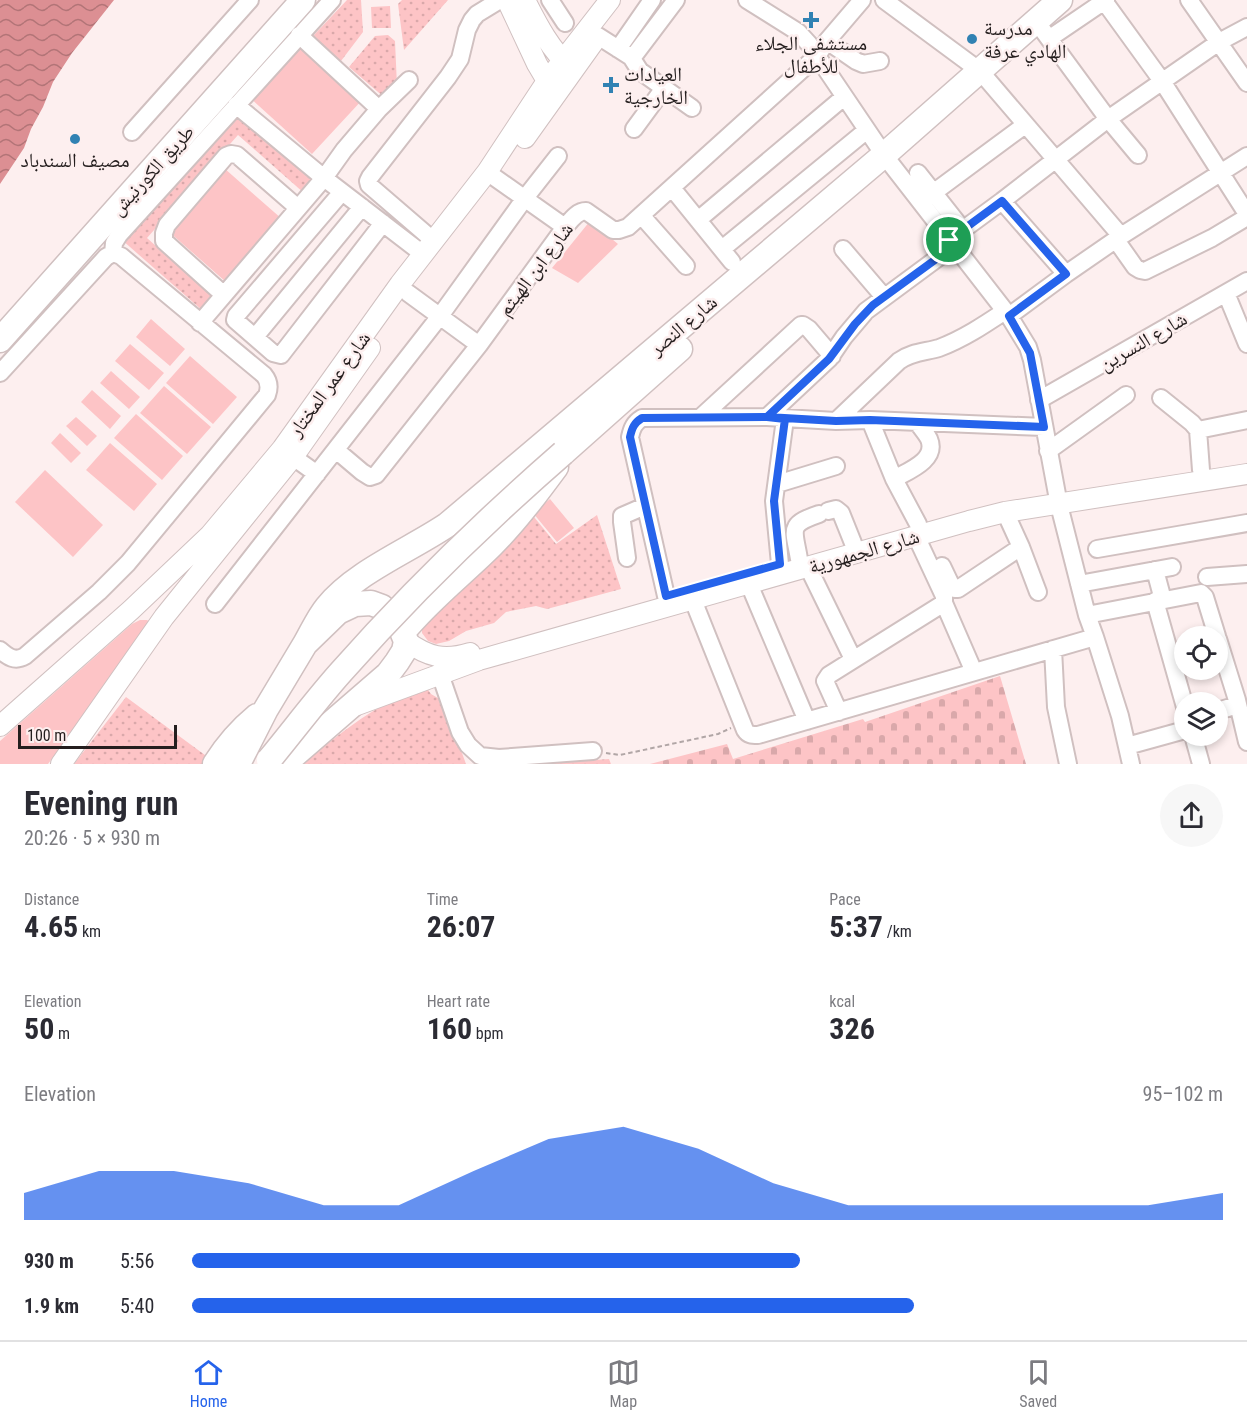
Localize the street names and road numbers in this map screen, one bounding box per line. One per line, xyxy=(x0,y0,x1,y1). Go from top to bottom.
street label: طريق الكورنيش xyxy=(105,120,199,220)
street label: شارع ابن الهيثم xyxy=(492,218,580,322)
street label: شارع النصر xyxy=(643,290,722,362)
street label: شارع النسرين xyxy=(1095,306,1192,377)
street label: شارع عمر المختار xyxy=(282,327,376,443)
street label: شارع الجمهورية xyxy=(806,524,922,579)

